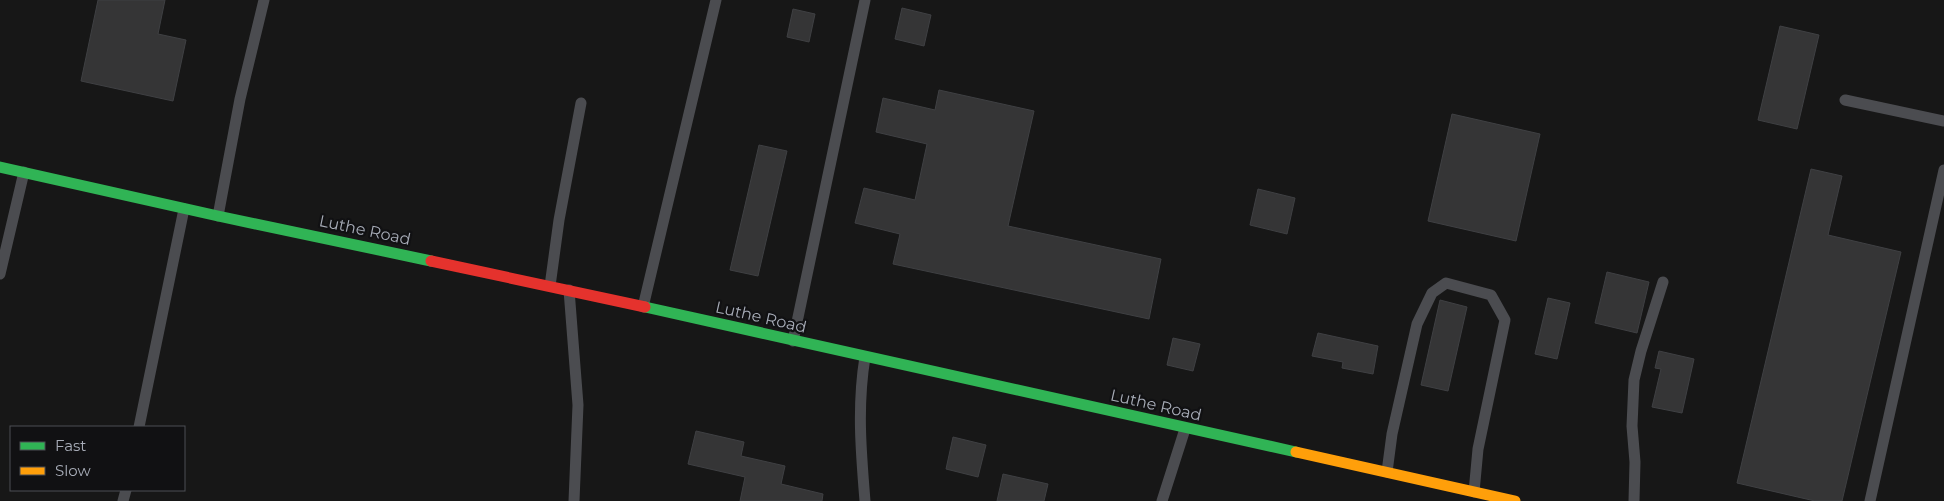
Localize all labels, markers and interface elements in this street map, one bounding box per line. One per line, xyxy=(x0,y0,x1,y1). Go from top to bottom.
street label: Luthe Road xyxy=(318,211,412,249)
street label: Luthe Road xyxy=(714,297,808,337)
street label: Luthe Road xyxy=(1109,385,1203,425)
legend xyxy=(10,426,185,491)
text: Fast xyxy=(55,436,86,455)
text: Slow xyxy=(55,461,91,480)

